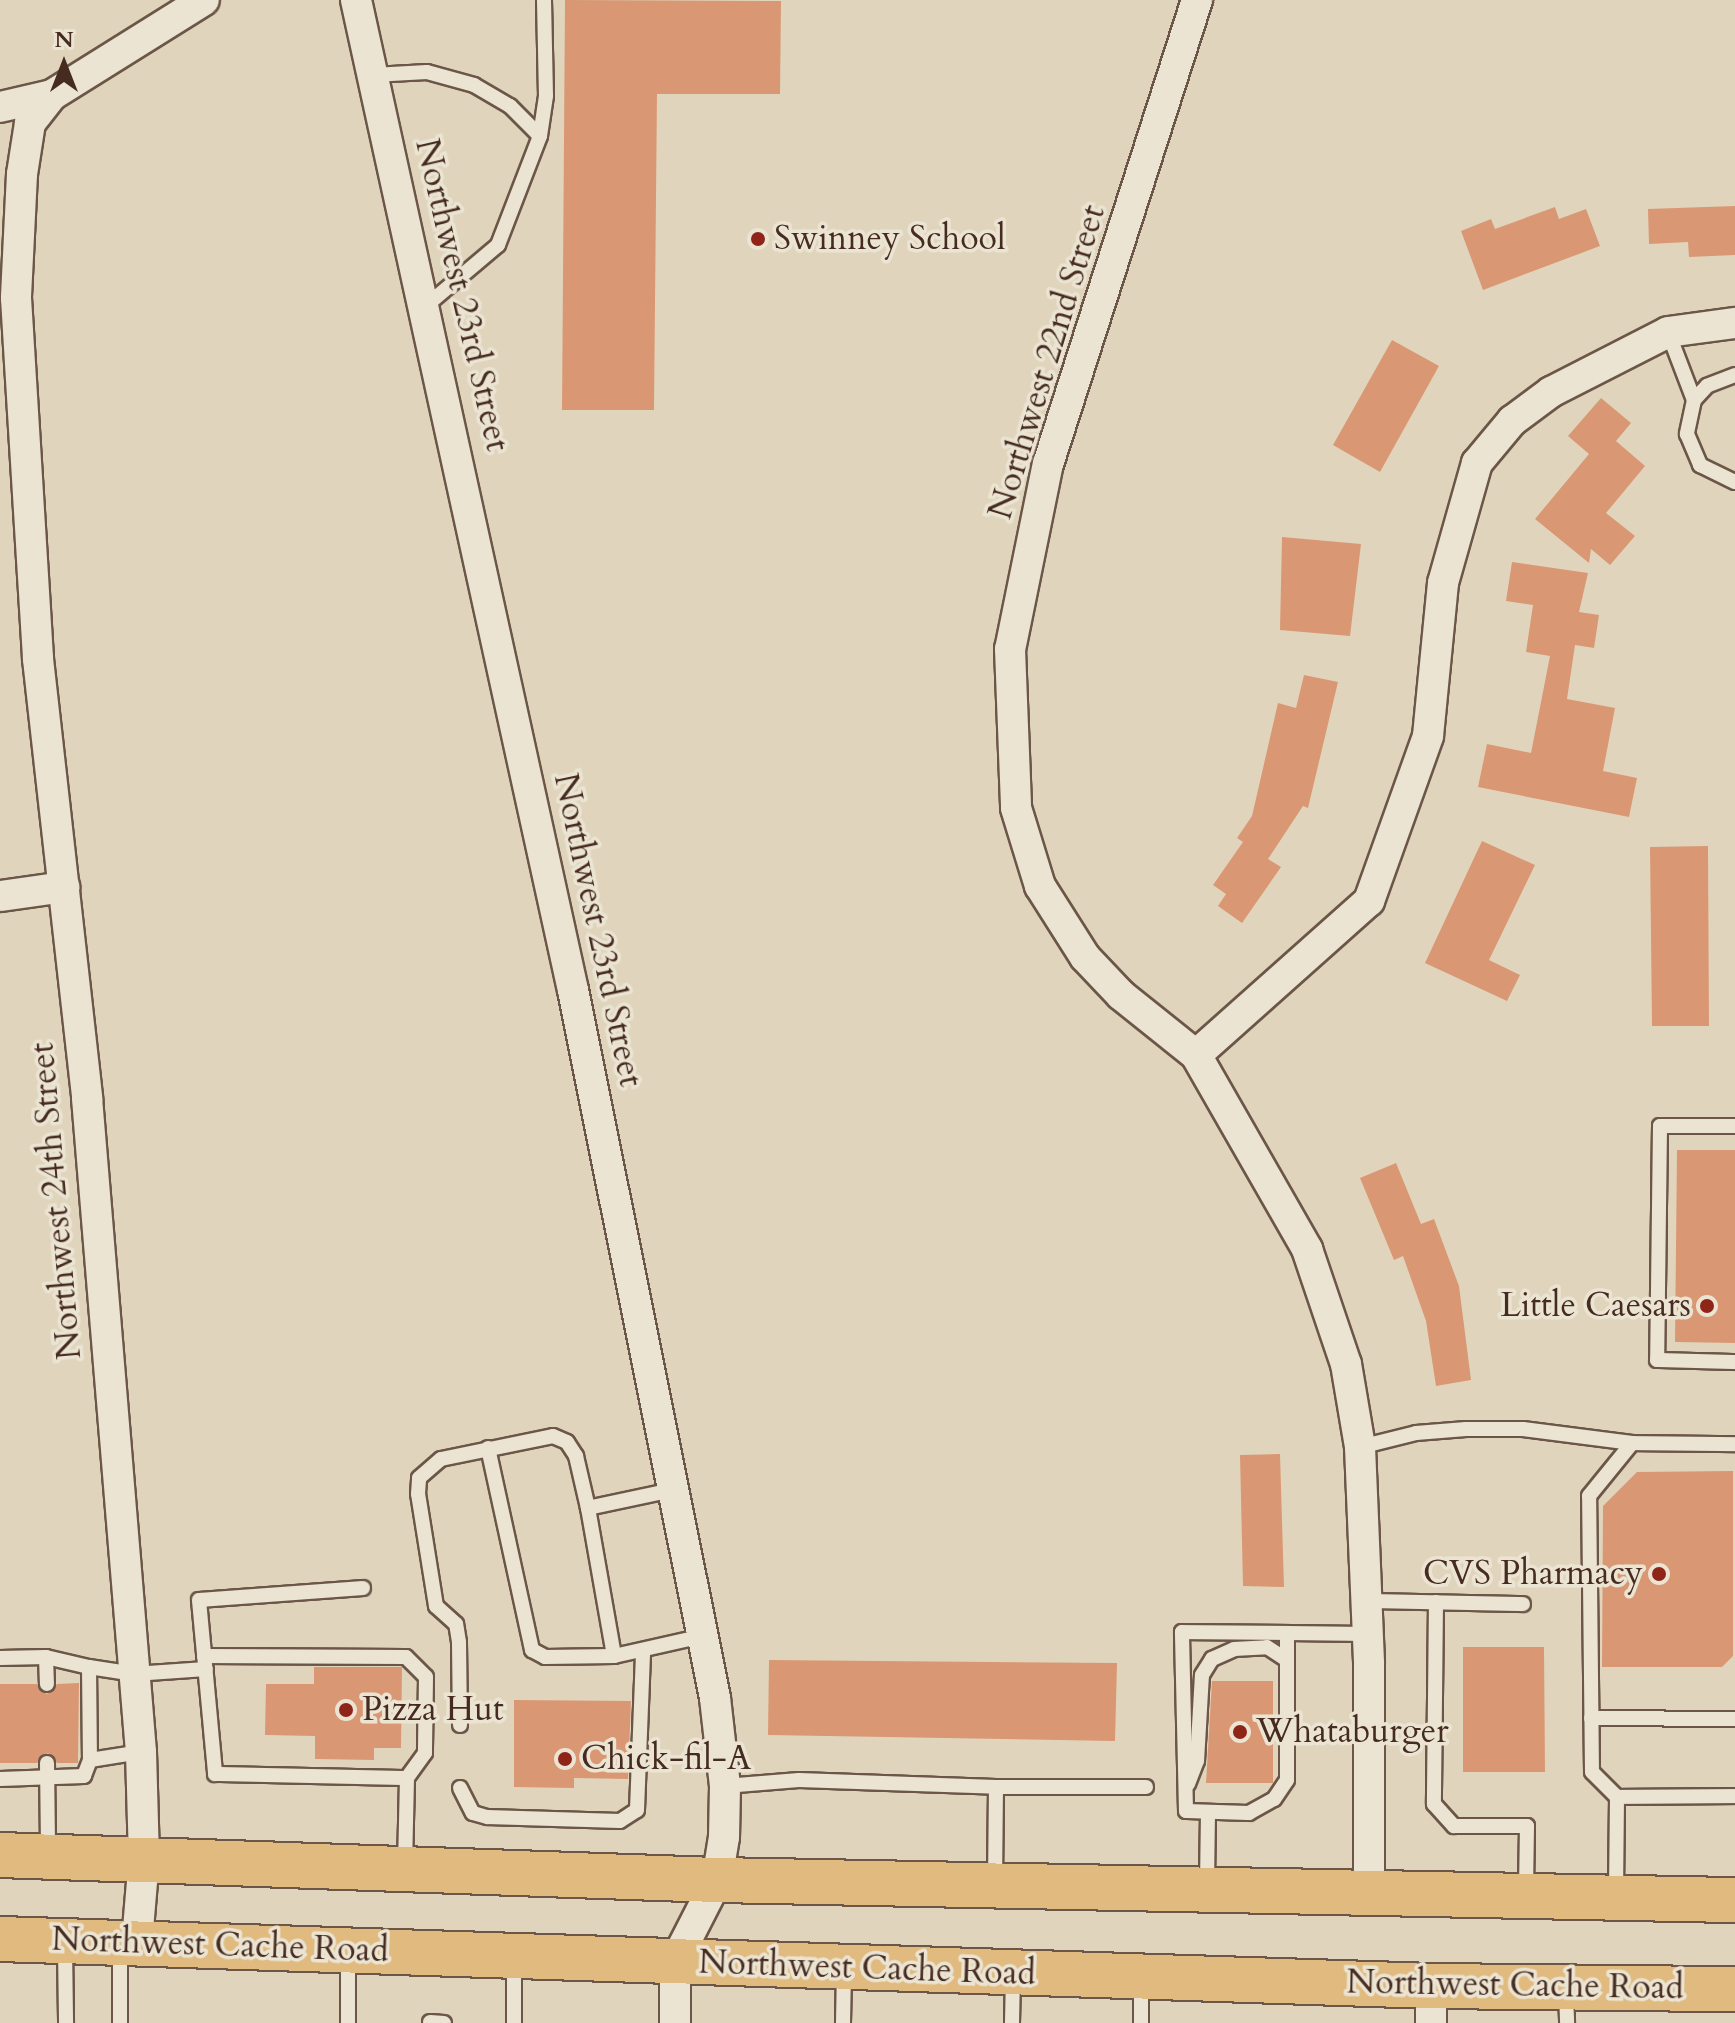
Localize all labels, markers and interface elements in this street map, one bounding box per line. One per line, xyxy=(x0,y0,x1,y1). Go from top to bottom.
north arrow xyxy=(24,24,104,104)
text: N xyxy=(54,25,74,55)
street label: Northwest 23rd Street xyxy=(406,135,518,455)
street label: Northwest 22nd Street xyxy=(980,200,1114,524)
place label: Swinney School xyxy=(774,219,1006,259)
marker: Swinney School xyxy=(749,230,767,248)
street label: Northwest 23rd Street xyxy=(545,770,651,1090)
street label: Northwest 24th Street xyxy=(22,1041,90,1361)
place label: Little Caesars xyxy=(1500,1286,1691,1326)
marker: Little Caesars xyxy=(1698,1297,1716,1315)
place label: CVS Pharmacy xyxy=(1423,1554,1643,1594)
marker: CVS Pharmacy xyxy=(1650,1565,1668,1583)
place label: Pizza Hut xyxy=(362,1690,504,1730)
marker: Pizza Hut xyxy=(337,1701,355,1719)
place label: Whataburger xyxy=(1256,1712,1449,1752)
marker: Whataburger xyxy=(1231,1723,1249,1741)
place label: Chick-fil-A xyxy=(581,1739,751,1779)
marker: Chick-fil-A xyxy=(556,1750,574,1768)
street label: Northwest Cache Road xyxy=(51,1919,389,1971)
street label: Northwest Cache Road xyxy=(698,1942,1036,1994)
street label: Northwest Cache Road xyxy=(1346,1962,1684,2008)

